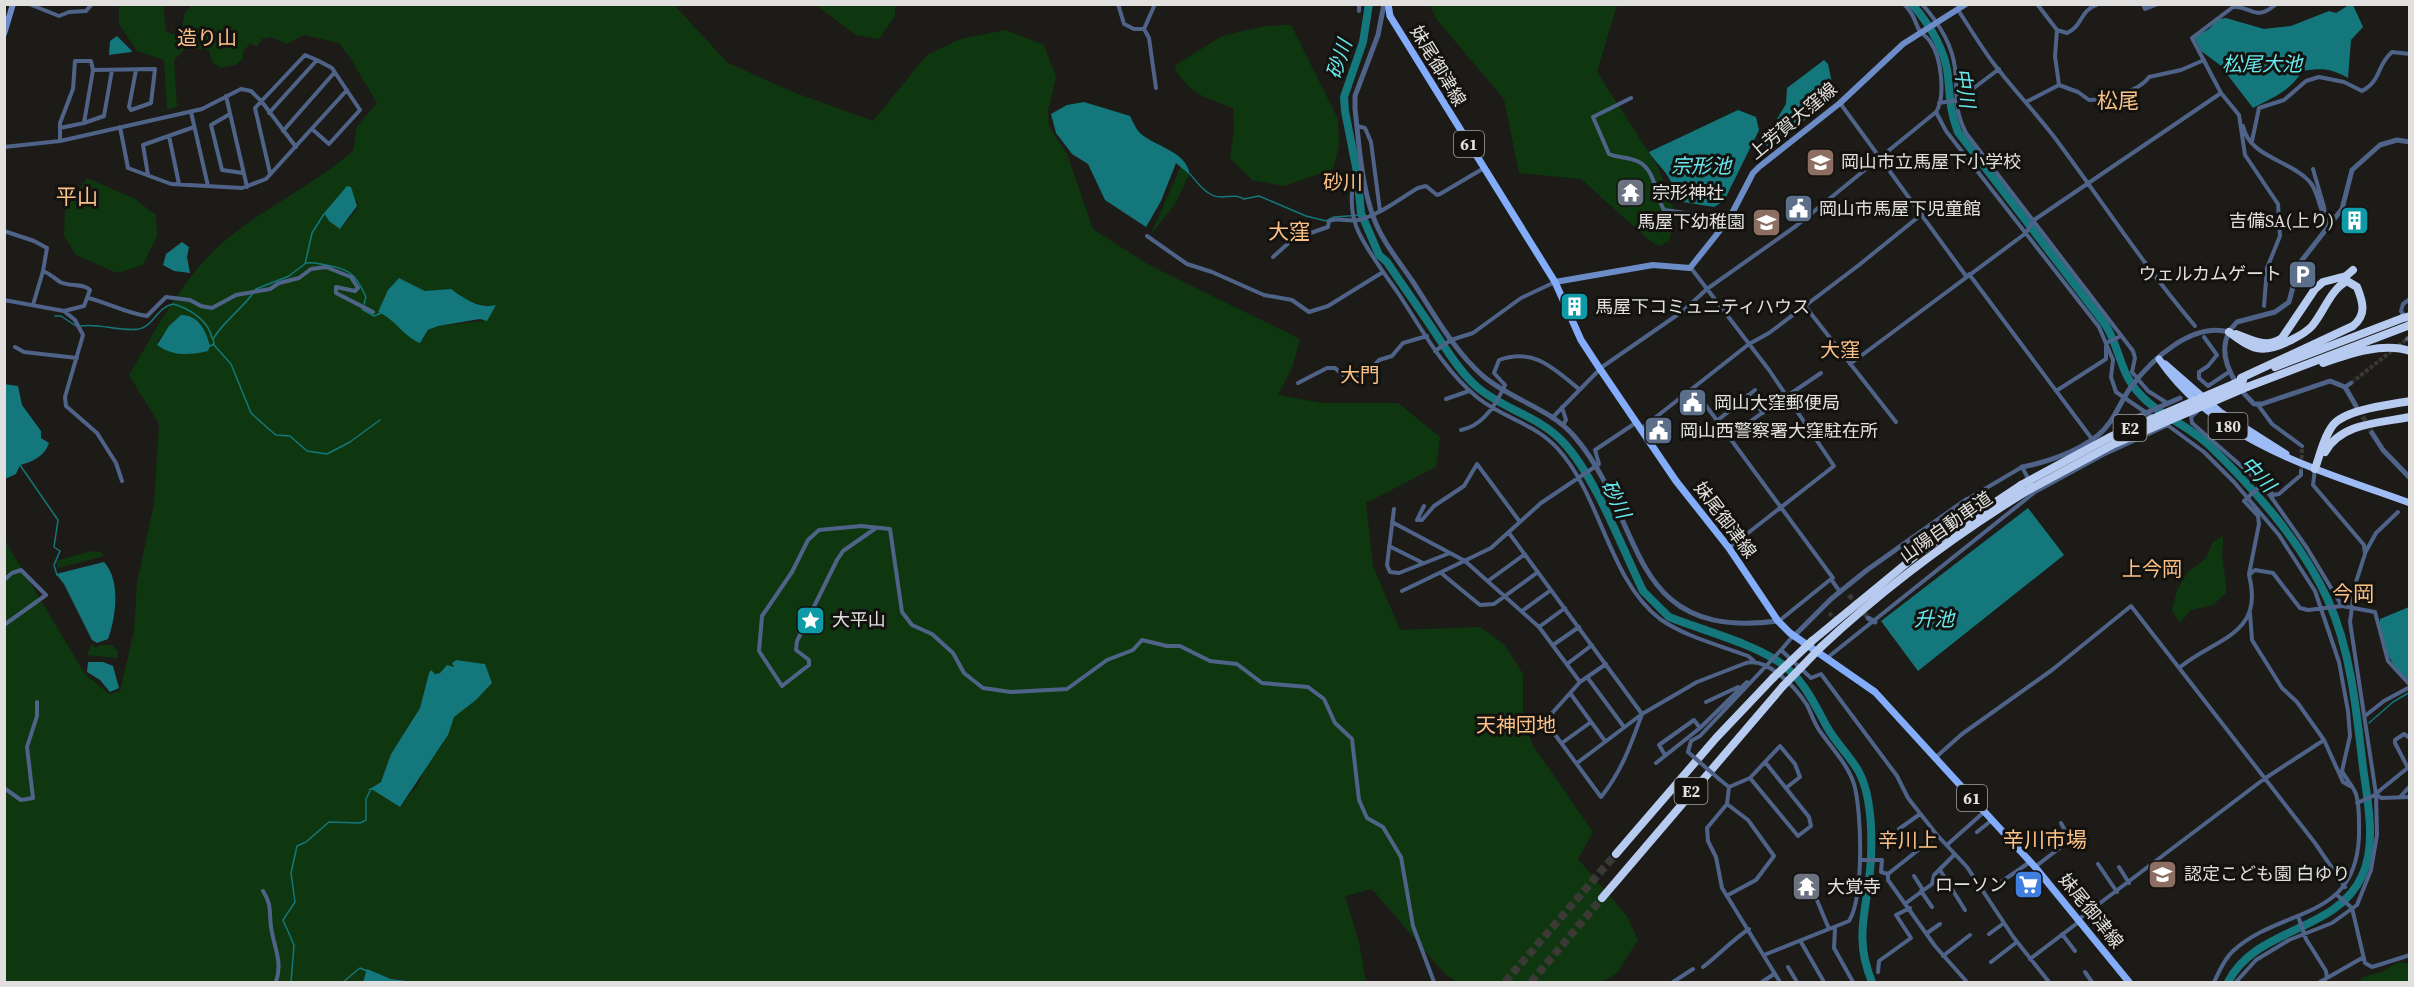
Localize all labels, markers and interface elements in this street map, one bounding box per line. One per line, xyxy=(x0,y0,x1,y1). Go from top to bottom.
street label: 妹尾御津線 xyxy=(1405,21,1472,111)
district label: 造り山 xyxy=(177,24,237,52)
water label: 砂川 xyxy=(1320,34,1359,82)
water label: 松尾大池 xyxy=(2222,50,2304,78)
water label: 中川 xyxy=(1948,66,1982,112)
street label: 上芳賀大窪線 xyxy=(1743,76,1842,165)
district label: 松尾 xyxy=(2097,86,2139,115)
road number: 61 xyxy=(1454,131,1484,157)
school or university icon: 岡山市立馬屋下小学校 xyxy=(1804,146,1836,178)
place label: 岡山市立馬屋下小学校 xyxy=(1841,149,2021,174)
water label: 宗形池 xyxy=(1671,152,1733,180)
district label: 砂川 xyxy=(1323,168,1363,196)
temple icon: 宗形神社 xyxy=(1615,177,1647,209)
place label: 宗形神社 xyxy=(1652,180,1724,205)
district label: 平山 xyxy=(56,182,98,211)
public building icon: 岡山市馬屋下児童館 xyxy=(1782,193,1814,225)
place label: 岡山市馬屋下児童館 xyxy=(1819,196,1981,221)
building icon: 吉備SA(上り) xyxy=(2339,205,2371,237)
school or university icon: 馬屋下幼稚園 xyxy=(1750,206,1782,238)
place label: 吉備SA(上り) xyxy=(2229,208,2334,233)
place label: 馬屋下幼稚園 xyxy=(1637,209,1745,234)
district label: 大窪 xyxy=(1268,217,1310,246)
parking icon: ウェルカムゲート xyxy=(2287,258,2319,290)
place label: ウェルカムゲート xyxy=(2139,261,2282,286)
building icon: 馬屋下コミュニティハウス xyxy=(1558,291,1590,323)
place label: 馬屋下コミュニティハウス xyxy=(1595,294,1810,319)
district label: 大窪 xyxy=(1820,336,1860,364)
district label: 大門 xyxy=(1340,361,1380,389)
public building icon: 岡山大窪郵便局 xyxy=(1677,387,1709,419)
place label: 岡山大窪郵便局 xyxy=(1714,390,1840,415)
road number: 180 xyxy=(2208,413,2248,439)
public building icon: 岡山西警察署大窪駐在所 xyxy=(1643,415,1675,447)
road number: E2 xyxy=(2114,415,2146,441)
place label: 岡山西警察署大窪駐在所 xyxy=(1680,418,1878,443)
water label: 中川 xyxy=(2234,450,2283,500)
water label: 砂川 xyxy=(1595,475,1638,525)
street label: 妹尾御津線 xyxy=(1688,476,1762,563)
street label: 山陽自動車道 xyxy=(1894,485,1997,568)
district label: 上今岡 xyxy=(2122,555,2182,583)
district label: 今岡 xyxy=(2332,579,2374,608)
place icon: 大平山 xyxy=(795,604,827,636)
water label: 升池 xyxy=(1914,605,1956,633)
place label: 大平山 xyxy=(832,607,886,632)
district label: 天神団地 xyxy=(1476,711,1556,739)
road number: E2 xyxy=(1674,778,1708,804)
road number: 61 xyxy=(1957,785,1987,811)
district label: 辛川市場 xyxy=(2003,825,2087,854)
district label: 辛川上 xyxy=(1878,826,1938,854)
school or university icon: 認定こども園 白ゆり xyxy=(2147,858,2179,890)
place label: 認定こども園 白ゆり xyxy=(2184,861,2350,886)
street label: 妹尾御津線 xyxy=(2053,868,2129,954)
supermarket icon: ローソン xyxy=(2012,869,2044,901)
temple icon: 大覚寺 xyxy=(1790,871,1822,903)
place label: ローソン xyxy=(1935,872,2007,897)
place label: 大覚寺 xyxy=(1827,874,1881,899)

